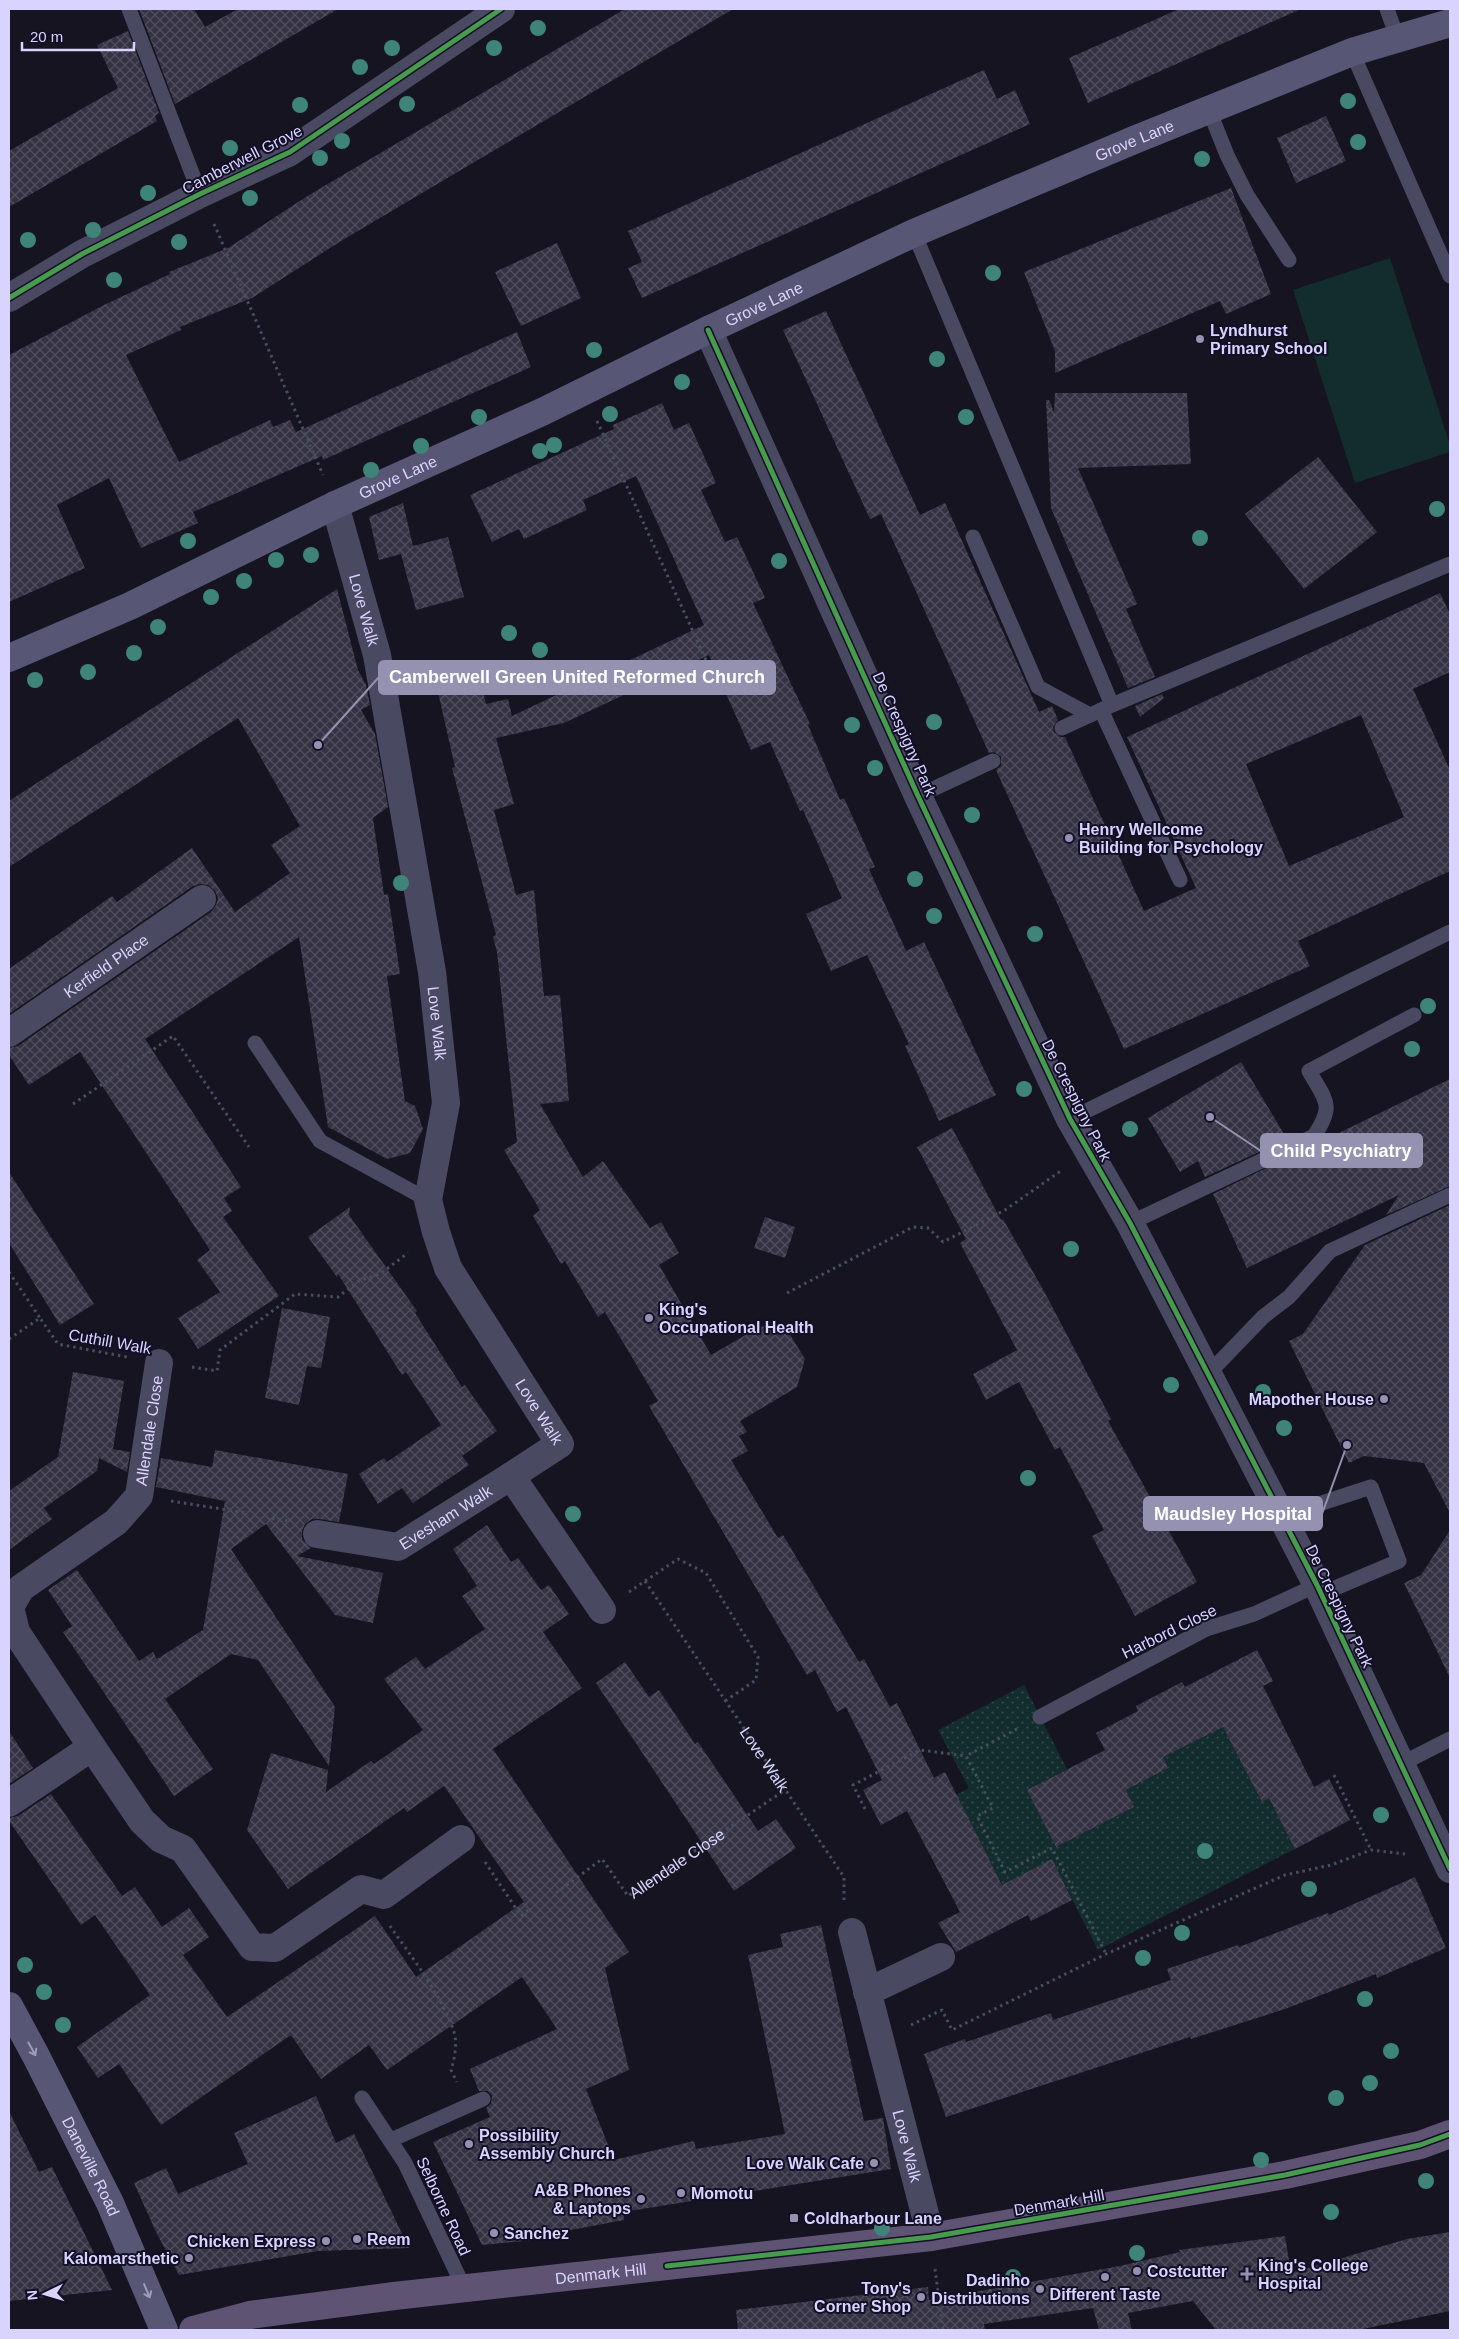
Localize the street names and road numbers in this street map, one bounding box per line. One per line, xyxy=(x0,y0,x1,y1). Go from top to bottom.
street label: Grove Lane xyxy=(1092,117,1176,165)
street label: Camberwell Grove xyxy=(179,122,305,197)
street label: Grove Lane xyxy=(723,279,806,330)
street label: Grove Lane xyxy=(356,452,440,502)
street label: Love Walk xyxy=(346,572,382,649)
street label: De Crespigny Park xyxy=(869,669,940,800)
street label: Kerfield Place xyxy=(61,931,152,1001)
street label: Love Walk xyxy=(425,985,449,1062)
street label: De Crespigny Park xyxy=(1038,1037,1115,1165)
street label: Cuthill Walk xyxy=(67,1326,154,1357)
street label: Allendale Close xyxy=(133,1374,166,1487)
street label: Love Walk xyxy=(512,1376,567,1449)
street label: Evesham Walk xyxy=(396,1482,496,1553)
street label: De Crespigny Park xyxy=(1302,1542,1377,1671)
street label: Harbord Close xyxy=(1119,1601,1219,1662)
street label: Love Walk xyxy=(737,1724,793,1796)
street label: Allendale Close xyxy=(626,1825,728,1902)
street label: Love Walk xyxy=(889,2108,925,2185)
street label: Daneville Road xyxy=(59,2114,122,2218)
street label: Selborne Road xyxy=(413,2154,474,2258)
street label: Denmark Hill xyxy=(1013,2186,1106,2219)
street label: Denmark Hill xyxy=(554,2260,647,2287)

